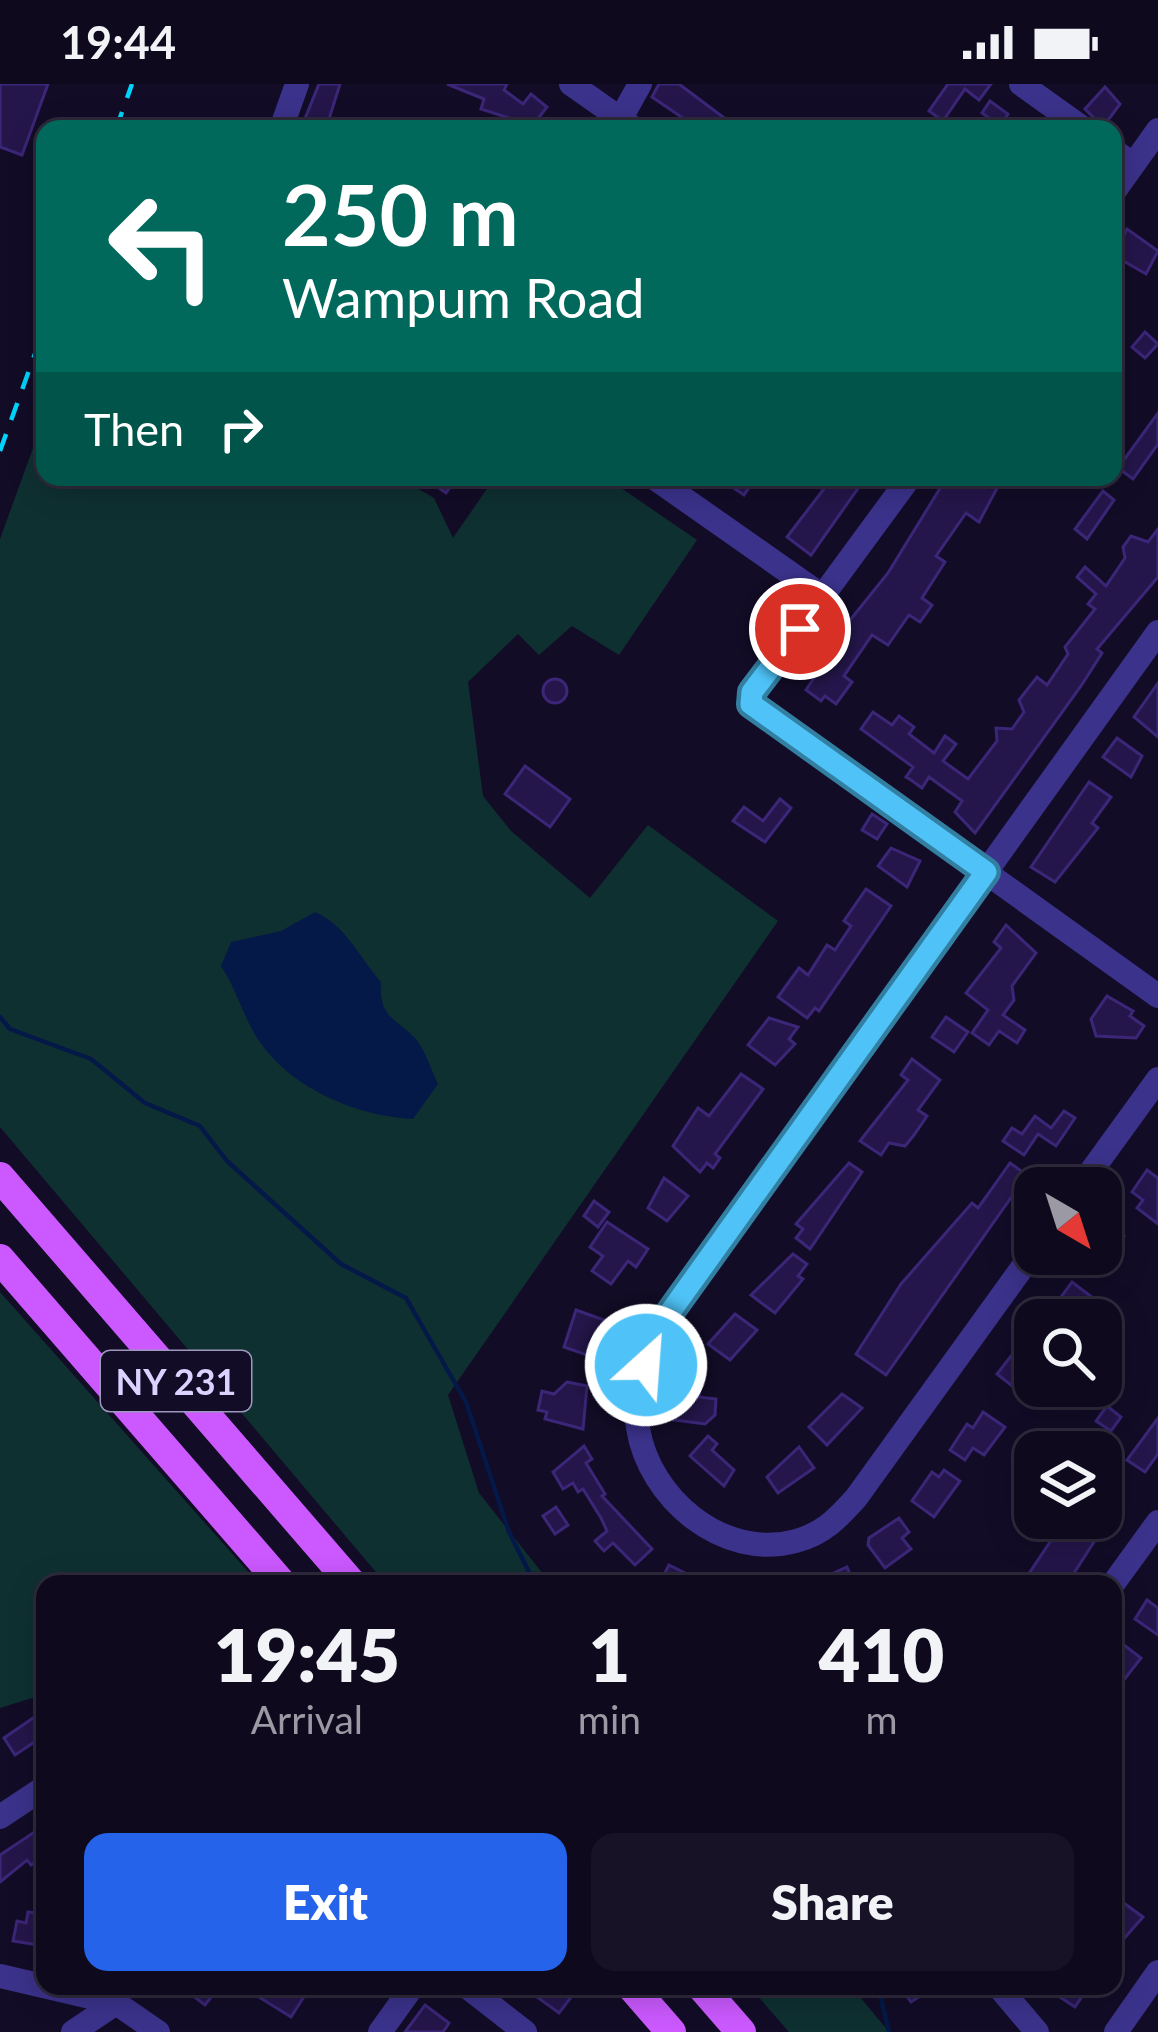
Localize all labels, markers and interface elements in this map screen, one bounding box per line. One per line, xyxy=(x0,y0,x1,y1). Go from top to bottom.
text: 19:44 xyxy=(60,15,176,69)
text: 250 m xyxy=(282,163,519,264)
icon: left xyxy=(84,168,240,324)
text: Wampum Road xyxy=(282,265,645,330)
icon: right xyxy=(208,396,274,462)
text: Then xyxy=(84,402,184,456)
pin xyxy=(749,578,851,680)
icon: arrive xyxy=(767,596,833,662)
north arrow xyxy=(1014,1167,1122,1275)
map controls xyxy=(1014,1167,1122,1539)
button: search xyxy=(1014,1299,1122,1407)
position arrow xyxy=(583,1302,709,1428)
road number: NY 231 xyxy=(101,1351,251,1411)
button: layers xyxy=(1014,1431,1122,1539)
text: 19:45 xyxy=(214,1611,400,1697)
text: 1 xyxy=(589,1611,630,1697)
text: 410 xyxy=(819,1611,944,1697)
text: Arrival xyxy=(251,1696,363,1742)
text: min xyxy=(578,1696,641,1742)
text: m xyxy=(865,1696,898,1742)
button: Exit xyxy=(84,1833,567,1971)
button: Share xyxy=(591,1833,1074,1971)

